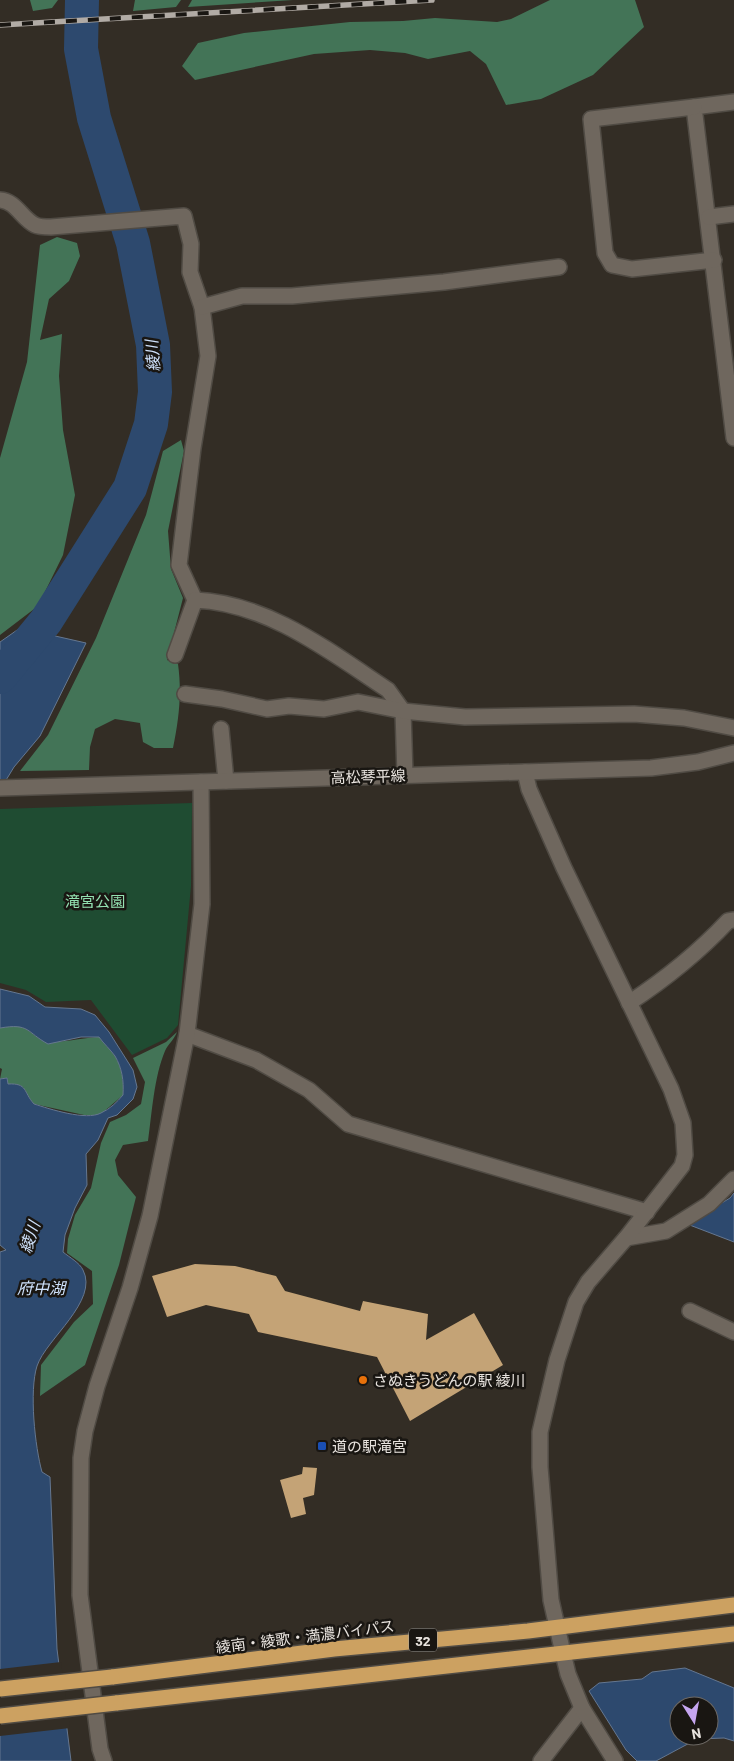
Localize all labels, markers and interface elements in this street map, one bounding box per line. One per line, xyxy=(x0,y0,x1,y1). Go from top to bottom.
water label: 綾川 xyxy=(141,337,163,373)
street label: 高松琴平線 xyxy=(330,766,406,786)
park label: 滝宮公園 xyxy=(65,892,125,910)
water label: 綾川 xyxy=(15,1217,44,1255)
water label: 府中湖 xyxy=(17,1278,68,1297)
place label: さぬきうどんの駅 綾川 xyxy=(373,1371,525,1389)
marker: さぬきうどんの駅 綾川 xyxy=(357,1374,369,1386)
place label: 道の駅滝宮 xyxy=(332,1437,407,1455)
marker: 道の駅滝宮 xyxy=(316,1440,328,1452)
street label: 綾南・綾歌・満濃バイパス xyxy=(215,1616,395,1656)
road number: 32 xyxy=(409,1628,437,1652)
north arrow xyxy=(669,1696,719,1746)
text: N xyxy=(690,1725,703,1743)

